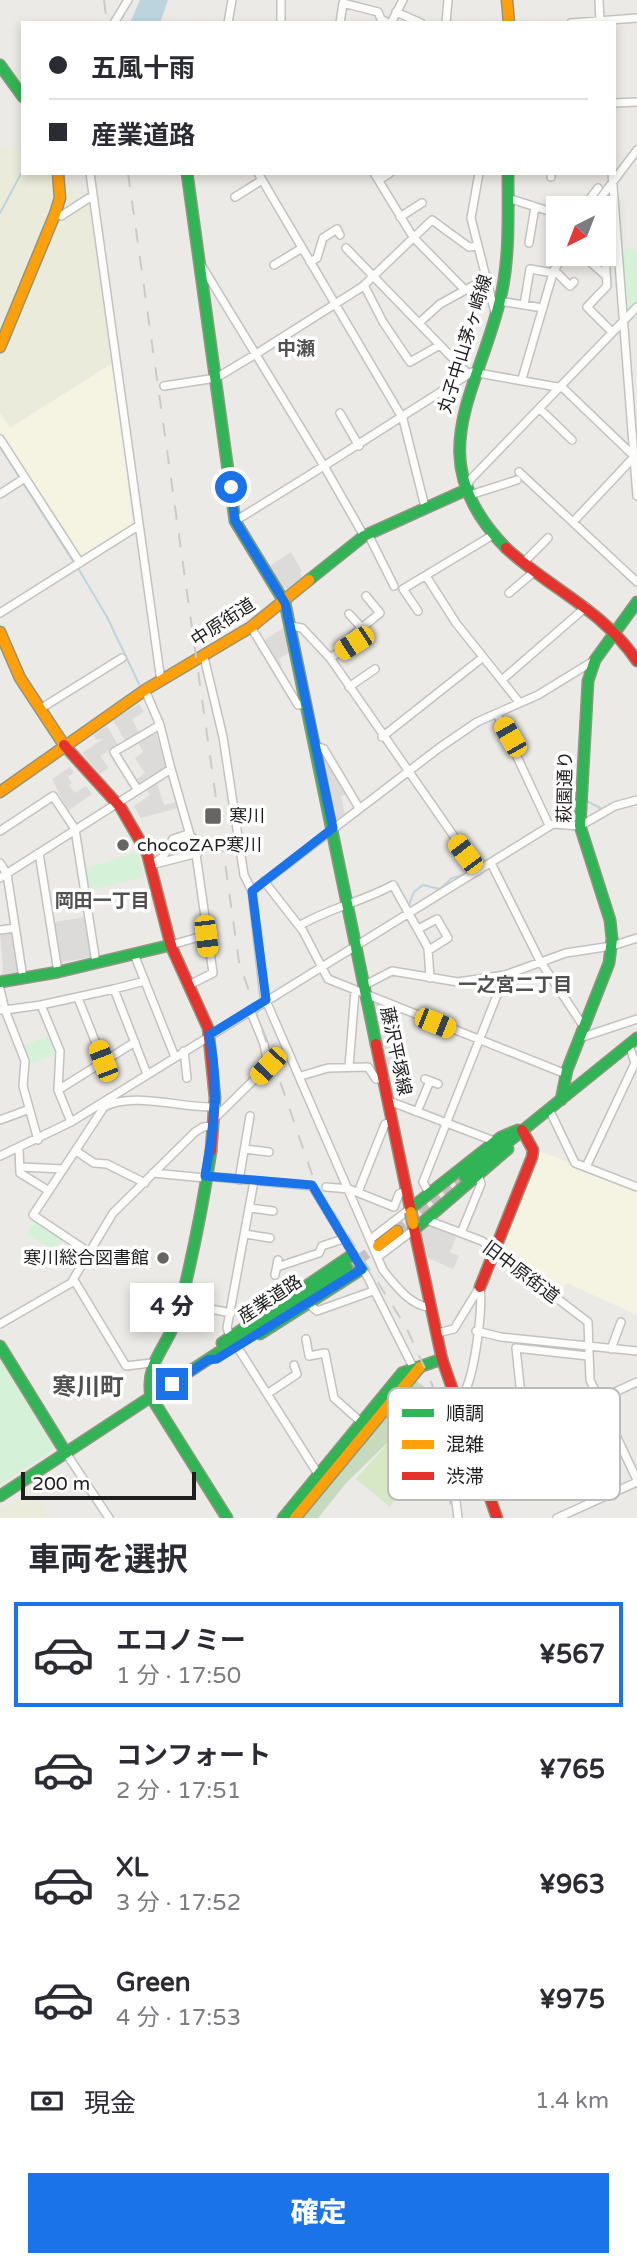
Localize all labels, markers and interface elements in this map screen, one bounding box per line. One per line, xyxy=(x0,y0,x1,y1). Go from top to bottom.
text: 五風十雨 xyxy=(91,53,195,84)
text: 産業道路 xyxy=(91,120,195,151)
north arrow xyxy=(546,196,616,266)
map controls xyxy=(546,196,616,266)
street label: 丸子中山茅ヶ崎線 xyxy=(433,272,497,416)
district label: 中瀬 xyxy=(277,338,315,360)
route start xyxy=(215,471,247,503)
street label: 中原街道 xyxy=(187,593,259,651)
car xyxy=(331,623,378,663)
car xyxy=(491,714,530,760)
street label: 萩園通り xyxy=(553,751,577,823)
place label: 寒川 xyxy=(229,805,265,827)
marker: 寒川 xyxy=(203,806,223,826)
car xyxy=(444,831,487,877)
place label: chocoZAP寒川 xyxy=(137,834,262,856)
marker: chocoZAP寒川 xyxy=(115,837,131,853)
district label: 岡田一丁目 xyxy=(54,890,150,912)
car xyxy=(194,914,219,958)
district label: 一之宮二丁目 xyxy=(458,974,572,996)
street label: 藤沢平塚線 xyxy=(376,1005,416,1097)
car xyxy=(412,1005,459,1041)
car xyxy=(86,1038,121,1084)
car xyxy=(246,1043,291,1089)
street label: 旧中原街道 xyxy=(478,1236,564,1308)
place label: 寒川総合図書館 xyxy=(23,1247,149,1269)
marker: 寒川総合図書館 xyxy=(155,1250,171,1266)
street label: 産業道路 xyxy=(234,1270,306,1328)
callout: 4 分 xyxy=(130,1282,214,1332)
text: 4 分 xyxy=(150,1293,194,1321)
route end xyxy=(156,1368,188,1400)
district label: 寒川町 xyxy=(52,1373,124,1402)
legend xyxy=(388,1388,620,1500)
text: 順調 xyxy=(446,1403,484,1425)
text: 混雑 xyxy=(446,1434,484,1456)
text: 渋滞 xyxy=(446,1466,484,1488)
scale bar xyxy=(21,1469,196,1501)
text: 200 m xyxy=(32,1473,90,1495)
text: 車両を選択 xyxy=(28,1541,188,1579)
icon: car xyxy=(32,1623,95,1686)
text: エコノミー xyxy=(116,1625,246,1656)
text: ¥567 xyxy=(539,1639,605,1670)
text: 1 分 · 17:50 xyxy=(116,1662,241,1690)
icon: car xyxy=(32,1738,95,1801)
text: コンフォート xyxy=(116,1740,271,1771)
text: ¥765 xyxy=(539,1754,605,1785)
text: 2 分 · 17:51 xyxy=(116,1777,241,1805)
text: XL xyxy=(116,1852,148,1883)
icon: car xyxy=(32,1853,95,1916)
text: ¥963 xyxy=(539,1869,605,1900)
text: 3 分 · 17:52 xyxy=(116,1889,241,1917)
text: Green xyxy=(116,1967,191,1998)
icon: car xyxy=(32,1968,95,2031)
text: ¥975 xyxy=(539,1984,605,2015)
text: 4 分 · 17:53 xyxy=(116,2004,241,2032)
icon: cash xyxy=(28,2082,66,2120)
text: 1.4 km xyxy=(535,2087,609,2115)
text: 現金 xyxy=(84,2088,136,2119)
button: 確定 xyxy=(28,2173,609,2253)

